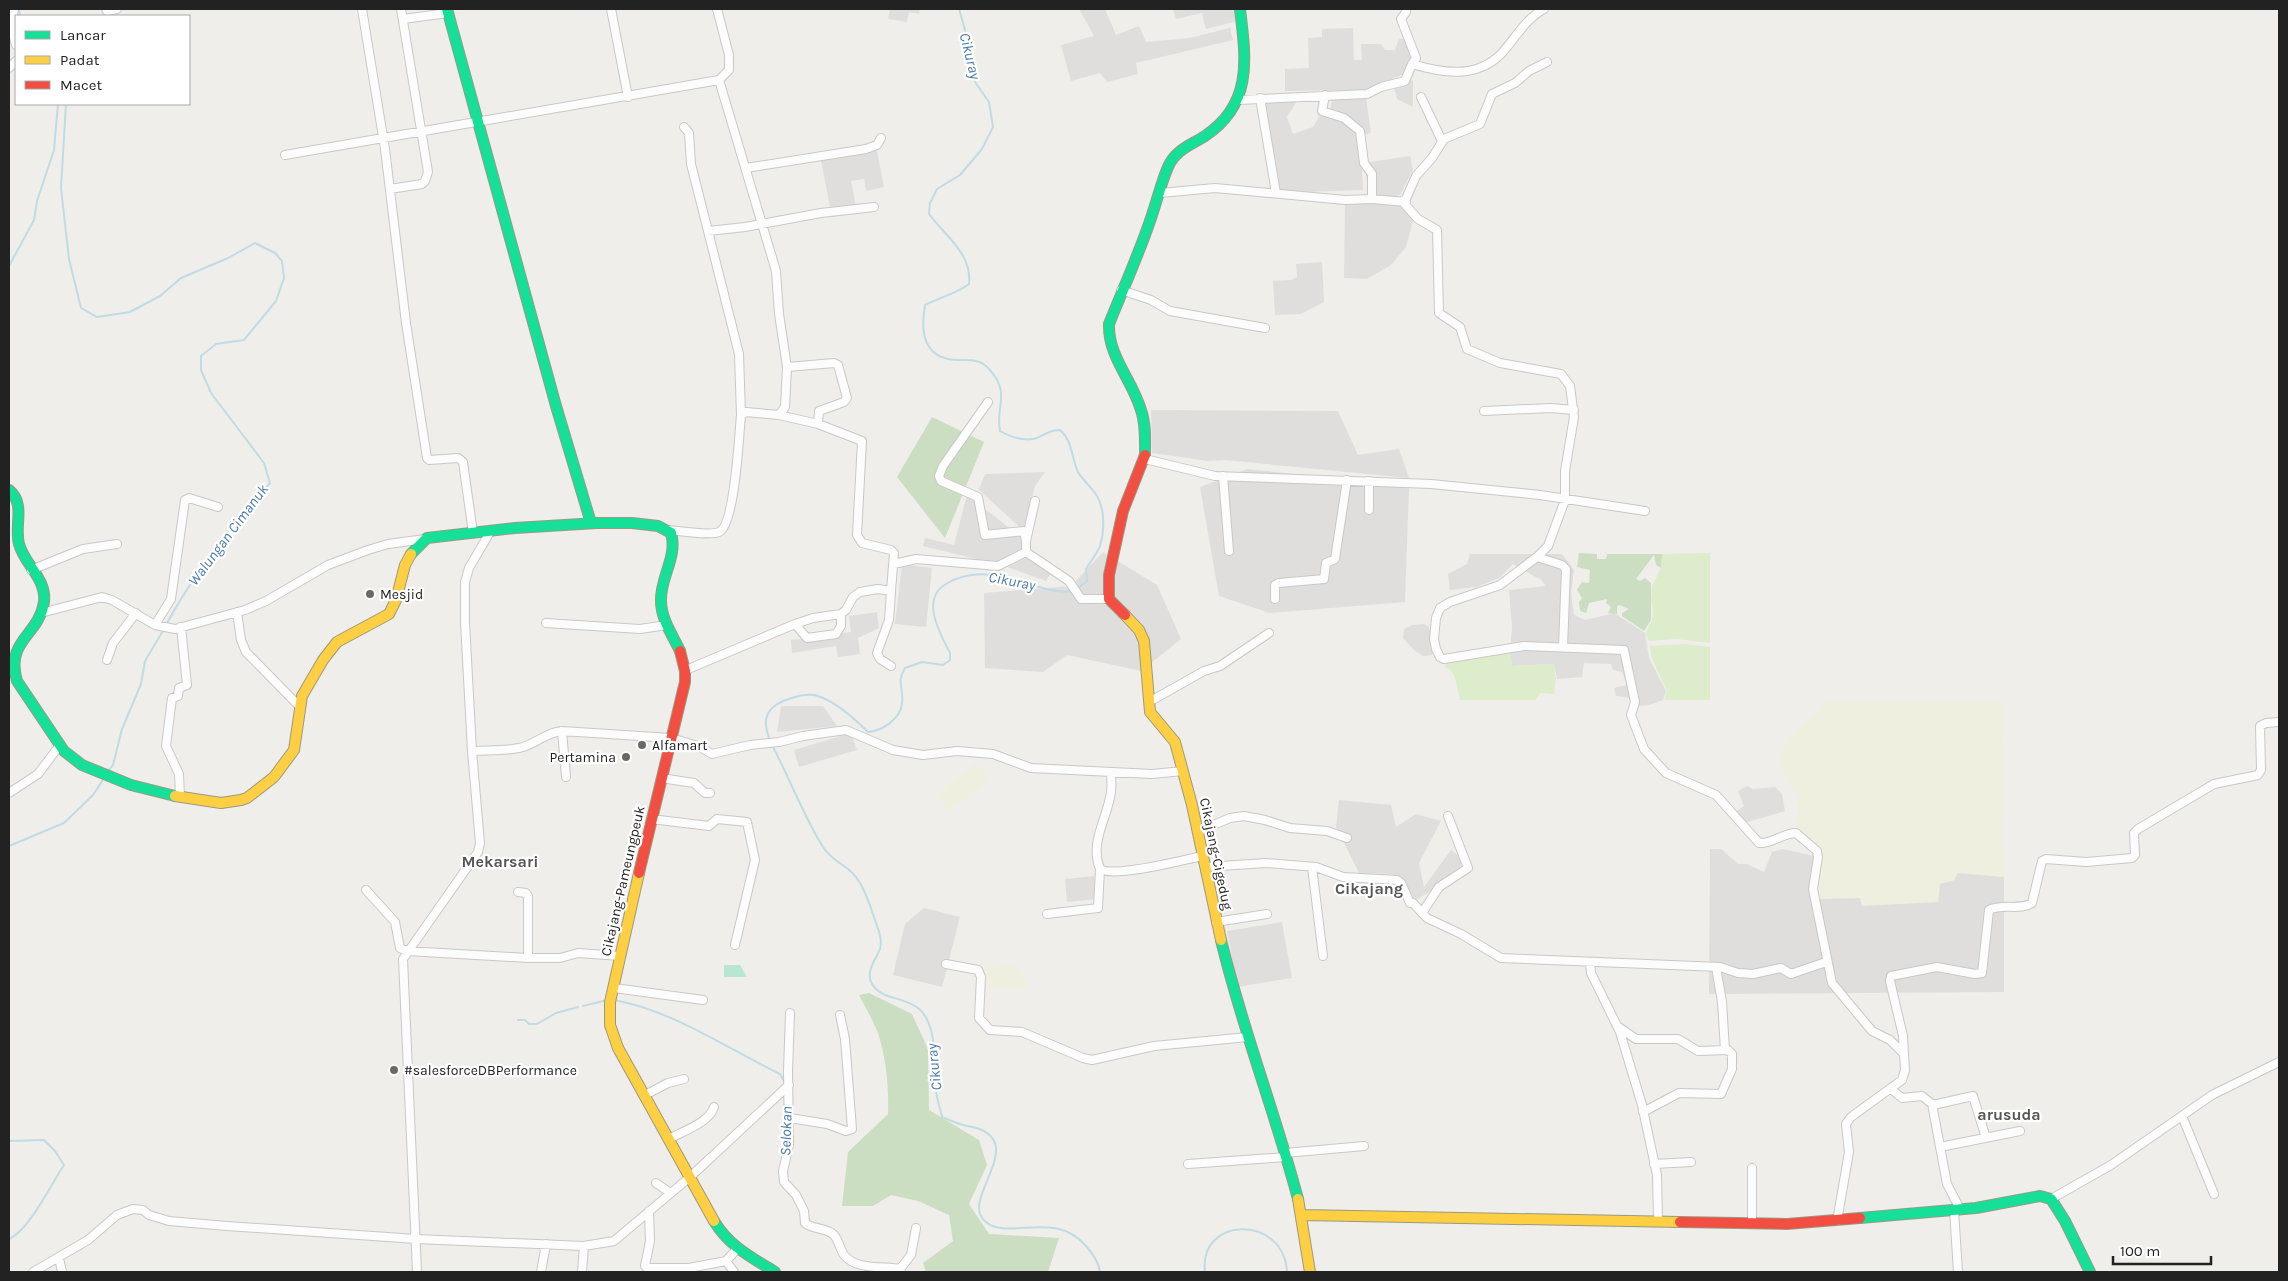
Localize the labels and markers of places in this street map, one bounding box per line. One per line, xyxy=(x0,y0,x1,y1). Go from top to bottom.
place label: Mesjid xyxy=(380,586,423,603)
marker: Mesjid xyxy=(364,588,376,600)
place label: Alfamart xyxy=(652,737,708,754)
marker: Alfamart xyxy=(636,739,648,751)
place label: Pertamina xyxy=(550,749,616,766)
marker: Pertamina xyxy=(620,751,632,763)
place label: #salesforceDBPerformance xyxy=(404,1062,577,1079)
marker: #salesforceDBPerformance xyxy=(388,1064,400,1076)

